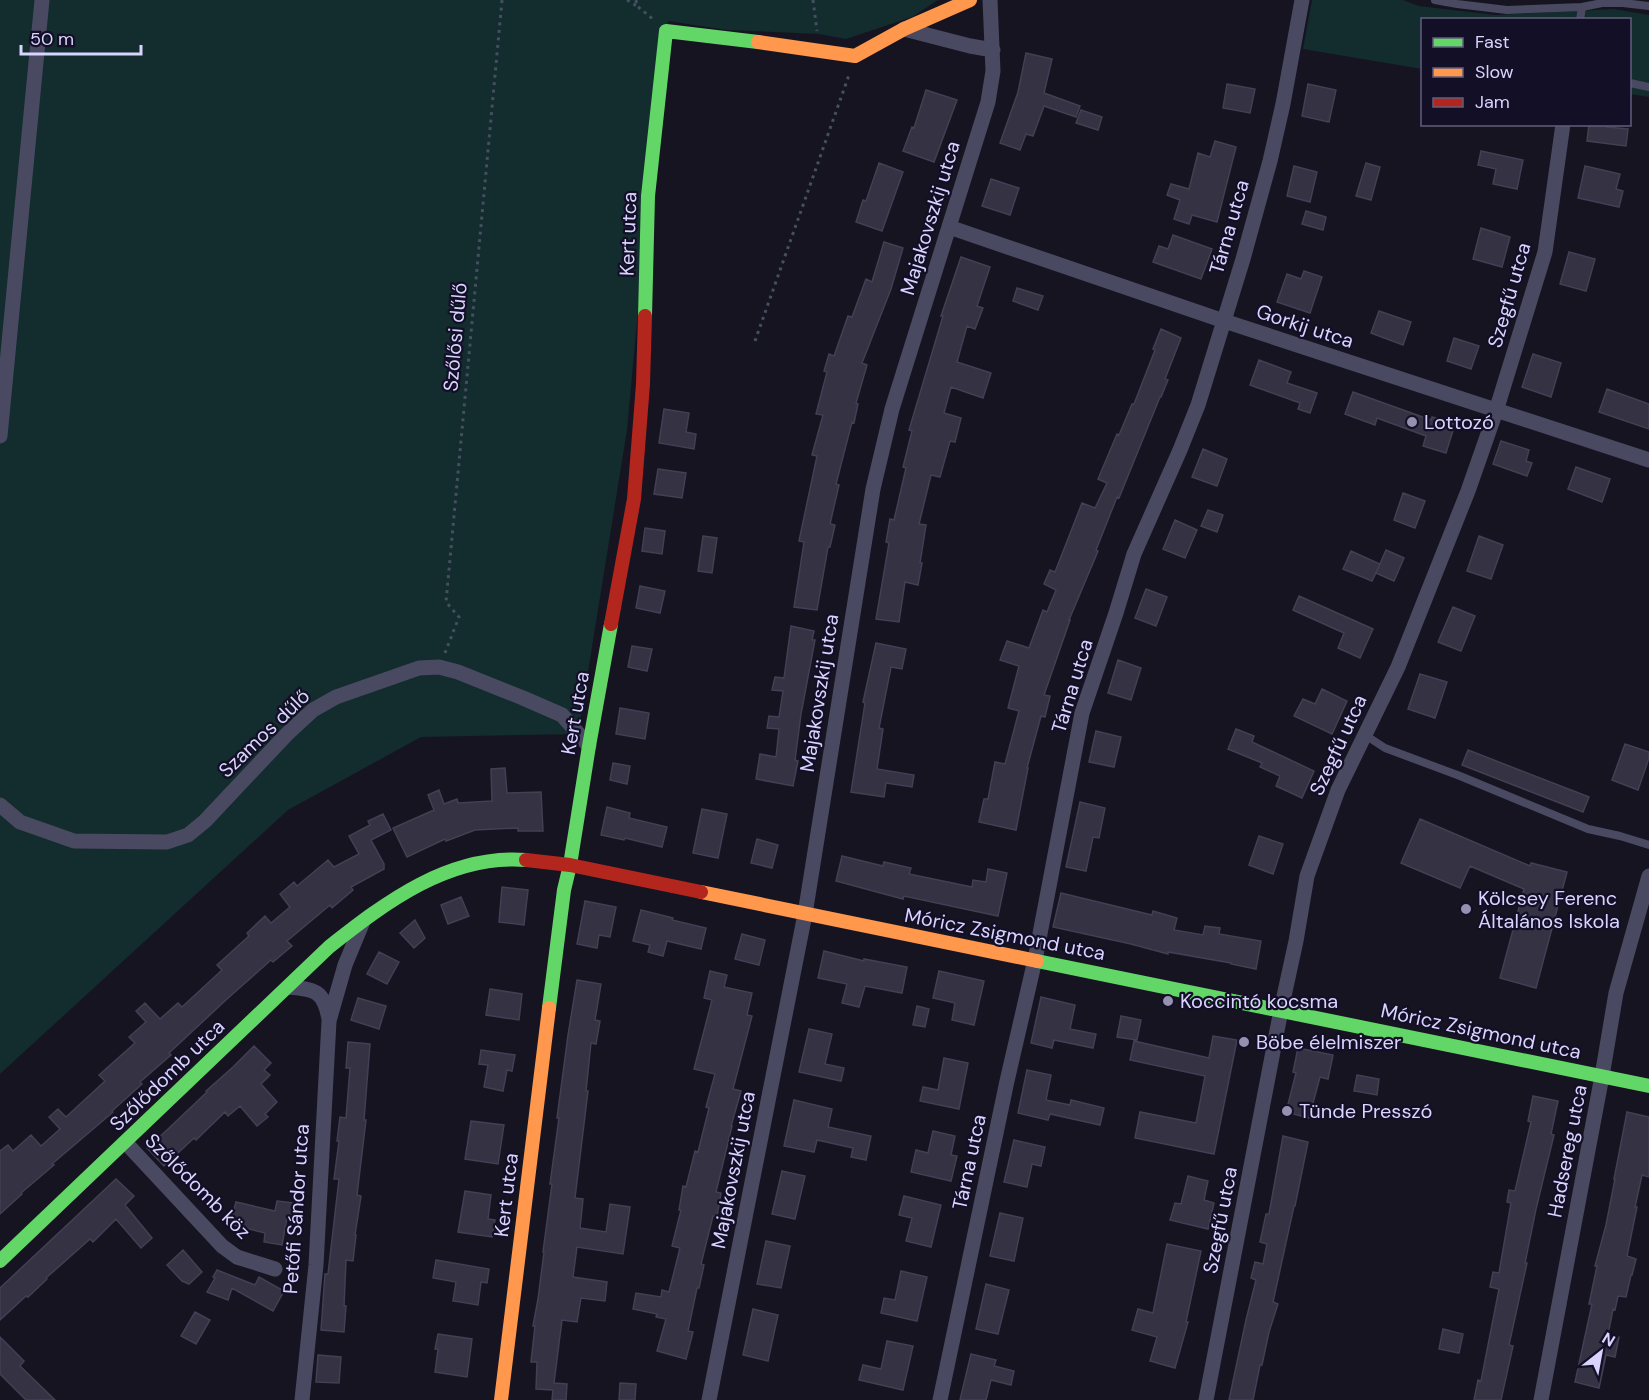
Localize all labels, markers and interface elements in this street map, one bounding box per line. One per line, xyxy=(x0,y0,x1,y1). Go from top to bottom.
scale bar xyxy=(21,18,141,56)
legend xyxy=(1421,18,1631,126)
text: 50 m xyxy=(30,27,74,51)
text: Fast xyxy=(1475,30,1510,54)
text: Slow xyxy=(1475,60,1514,84)
text: Jam xyxy=(1475,90,1510,114)
street label: Majakovszkij utca xyxy=(894,138,966,298)
street label: Tárna utca xyxy=(1203,177,1255,277)
street label: Kert utca xyxy=(614,191,642,277)
street label: Szegfű utca xyxy=(1482,239,1536,351)
street label: Szőlősi dűlő xyxy=(437,281,473,393)
street label: Gorkij utca xyxy=(1253,298,1357,354)
place label: Lottozó xyxy=(1424,409,1494,435)
marker: Lottozó xyxy=(1405,415,1419,429)
street label: Majakovszkij utca xyxy=(794,612,844,774)
street label: Tárna utca xyxy=(1045,636,1099,736)
street label: Kert utca xyxy=(555,669,595,757)
street label: Szamos dűlő xyxy=(213,683,315,783)
street label: Szegfű utca xyxy=(1303,691,1373,799)
place label: Kölcsey Ferenc Általános Iskola xyxy=(1478,885,1620,934)
street label: Móricz Zsigmond utca xyxy=(902,902,1108,966)
marker: Kölcsey Ferenc Általános Iskola xyxy=(1459,902,1473,916)
place label: Koccintó kocsma xyxy=(1180,988,1338,1014)
marker: Koccintó kocsma xyxy=(1161,994,1175,1008)
street label: Móricz Zsigmond utca xyxy=(1379,997,1583,1065)
street label: Szőlődomb utca xyxy=(104,1013,230,1137)
place label: Böbe élelmiszer xyxy=(1256,1029,1401,1055)
marker: Böbe élelmiszer xyxy=(1237,1035,1251,1049)
street label: Hadsereg utca xyxy=(1541,1082,1593,1220)
street label: Majakovszkij utca xyxy=(705,1089,761,1251)
place label: Tünde Presszó xyxy=(1299,1098,1432,1124)
marker: Tünde Presszó xyxy=(1280,1104,1294,1118)
street label: Tárna utca xyxy=(946,1112,992,1212)
street label: Petőfi Sándor utca xyxy=(277,1123,315,1295)
street label: Szőlődomb köz xyxy=(140,1128,256,1244)
street label: Kert utca xyxy=(488,1152,524,1238)
street label: Szegfű utca xyxy=(1197,1164,1243,1276)
north arrow xyxy=(1571,1322,1631,1382)
text: N xyxy=(1598,1328,1619,1352)

